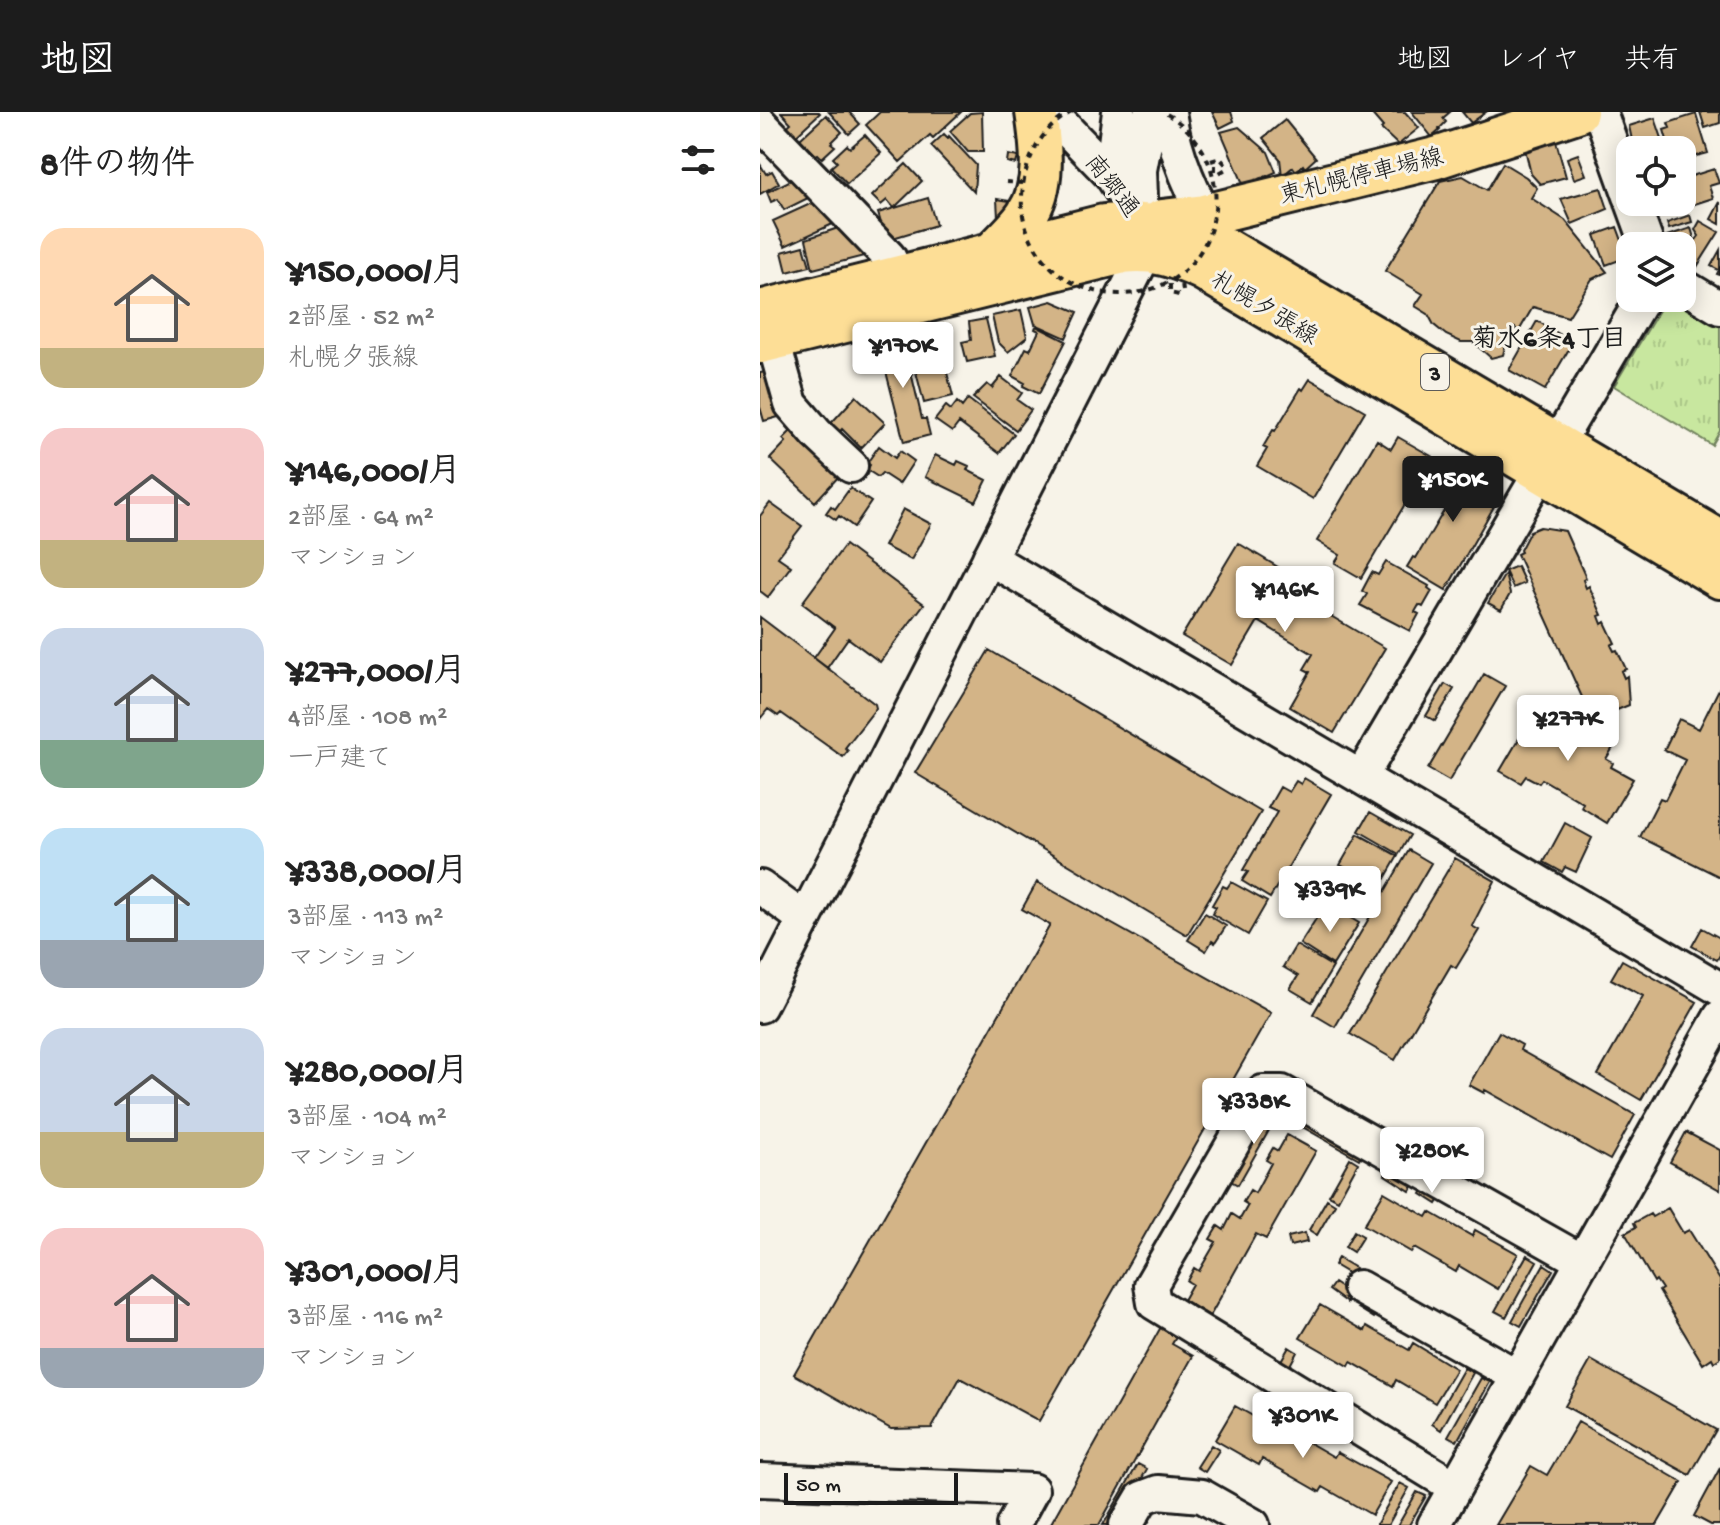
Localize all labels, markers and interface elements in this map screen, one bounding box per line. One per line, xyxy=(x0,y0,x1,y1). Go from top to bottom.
text: 地図 xyxy=(40,42,116,86)
text: 地図 xyxy=(1397,45,1453,78)
text: レイヤ xyxy=(1497,45,1580,78)
text: 共有 xyxy=(1624,45,1680,78)
map controls xyxy=(1616,136,1696,312)
button: locate xyxy=(1616,136,1696,216)
icon: filters xyxy=(676,138,720,182)
street label: 東札幌停車場線 xyxy=(1277,143,1447,213)
text: 8件の物件 xyxy=(40,147,195,187)
street label: 南郷通 xyxy=(1077,149,1145,224)
button: layers xyxy=(1616,232,1696,312)
text: ¥150,000/月 xyxy=(288,254,465,294)
icon: home xyxy=(104,260,200,356)
street label: 札幌夕張線 xyxy=(1204,266,1323,353)
text: 2部屋 · 52 m² xyxy=(288,304,435,335)
pin: ¥170K xyxy=(847,322,959,390)
district label: 菊水6条4丁目 xyxy=(1471,324,1627,357)
text: ¥170K xyxy=(870,332,936,363)
text: 札幌夕張線 xyxy=(288,345,418,376)
road number: 3 xyxy=(1421,354,1449,390)
text: ¥146,000/月 xyxy=(288,454,462,494)
pin: ¥150K xyxy=(1397,456,1509,524)
icon: home xyxy=(104,460,200,556)
text: ¥150K xyxy=(1420,466,1486,497)
text: 2部屋 · 64 m² xyxy=(288,504,434,535)
text: マンション xyxy=(288,545,417,576)
pin: ¥146K xyxy=(1229,566,1341,634)
text: ¥146K xyxy=(1254,576,1316,607)
text: ¥277,000/月 xyxy=(288,654,467,694)
icon: home xyxy=(104,660,200,756)
pin: ¥277K xyxy=(1512,695,1624,763)
text: 4部屋 · 108 m² xyxy=(288,704,447,735)
text: ¥277K xyxy=(1535,705,1601,736)
text: 一戸建て xyxy=(288,745,392,776)
text: ¥338,000/月 xyxy=(288,854,468,894)
icon: home xyxy=(104,860,200,956)
pin: ¥339K xyxy=(1274,866,1386,934)
text: ¥339K xyxy=(1297,876,1363,907)
text: 3部屋 · 113 m² xyxy=(288,904,443,935)
text: マンション xyxy=(288,945,417,976)
text: ¥280,000/月 xyxy=(288,1054,469,1094)
icon: home xyxy=(104,1060,200,1156)
pin: ¥338K xyxy=(1198,1078,1310,1146)
text: ¥338K xyxy=(1220,1088,1288,1119)
text: 3部屋 · 104 m² xyxy=(288,1104,446,1135)
pin: ¥280K xyxy=(1376,1127,1488,1195)
text: ¥280K xyxy=(1398,1137,1466,1168)
text: マンション xyxy=(288,1145,417,1176)
text: ¥301,000/月 xyxy=(288,1254,465,1294)
icon: home xyxy=(104,1260,200,1356)
text: 3部屋 · 116 m² xyxy=(288,1304,443,1335)
text: マンション xyxy=(288,1345,417,1376)
pin: ¥301K xyxy=(1247,1392,1359,1460)
text: ¥301K xyxy=(1270,1402,1336,1433)
scale bar xyxy=(784,1469,958,1505)
text: 50 m xyxy=(796,1474,841,1500)

